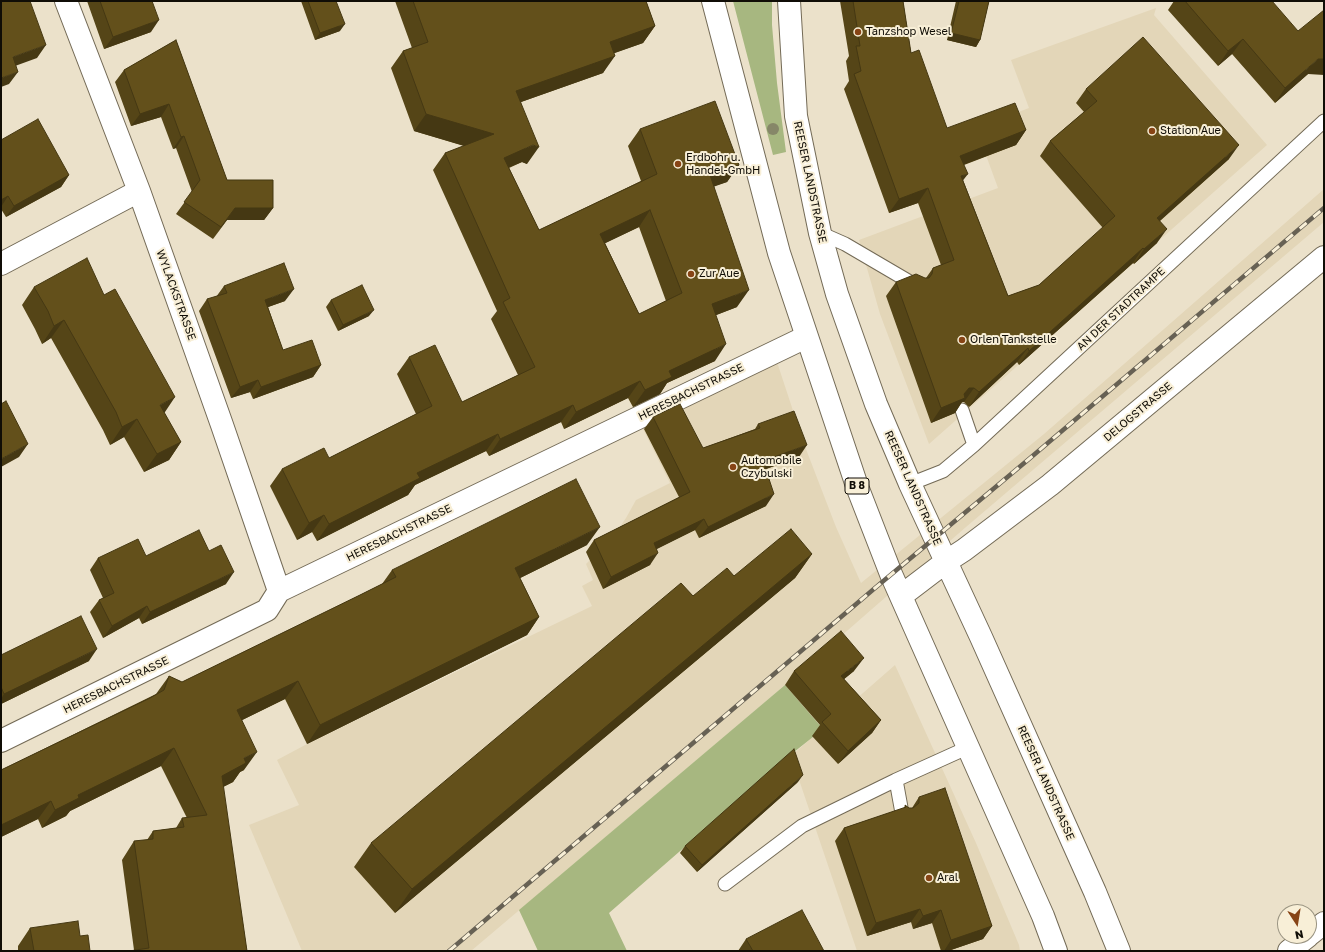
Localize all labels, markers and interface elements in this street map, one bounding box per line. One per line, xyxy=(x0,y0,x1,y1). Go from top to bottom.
place label: Tanzshop Wesel xyxy=(866,25,951,39)
marker: Tanzshop Wesel xyxy=(853,27,863,37)
street label: REESER LANDSTRASSE xyxy=(791,120,829,244)
place label: Station Aue xyxy=(1160,124,1221,138)
marker: Station Aue xyxy=(1147,126,1157,136)
place label: Erdbohr u. Handel-GmbH xyxy=(686,151,760,177)
marker: Erdbohr u. Handel-GmbH xyxy=(673,159,683,169)
street label: WYLACKSTRASSE xyxy=(153,248,199,342)
street label: AN DER STADTRAMPE xyxy=(1074,265,1168,353)
place label: Zur Aue xyxy=(699,267,739,281)
marker: Zur Aue xyxy=(686,269,696,279)
place label: Orlen Tankstelle xyxy=(970,333,1057,347)
marker: Orlen Tankstelle xyxy=(957,335,967,345)
street label: HERESBACHSTRASSE xyxy=(636,361,746,423)
street label: DELOGSTRASSE xyxy=(1101,379,1175,445)
street label: REESER LANDSTRASSE xyxy=(882,429,944,547)
place label: Automobile Czybulski xyxy=(741,454,802,480)
marker: Automobile Czybulski xyxy=(728,462,738,472)
road number: B 8 xyxy=(845,478,869,494)
street label: HERESBACHSTRASSE xyxy=(344,502,454,564)
street label: HERESBACHSTRASSE xyxy=(61,654,171,716)
street label: REESER LANDSTRASSE xyxy=(1015,724,1077,842)
place label: Aral xyxy=(937,871,958,885)
marker: Aral xyxy=(924,873,934,883)
north arrow xyxy=(1277,904,1317,944)
text: N xyxy=(1294,928,1305,942)

